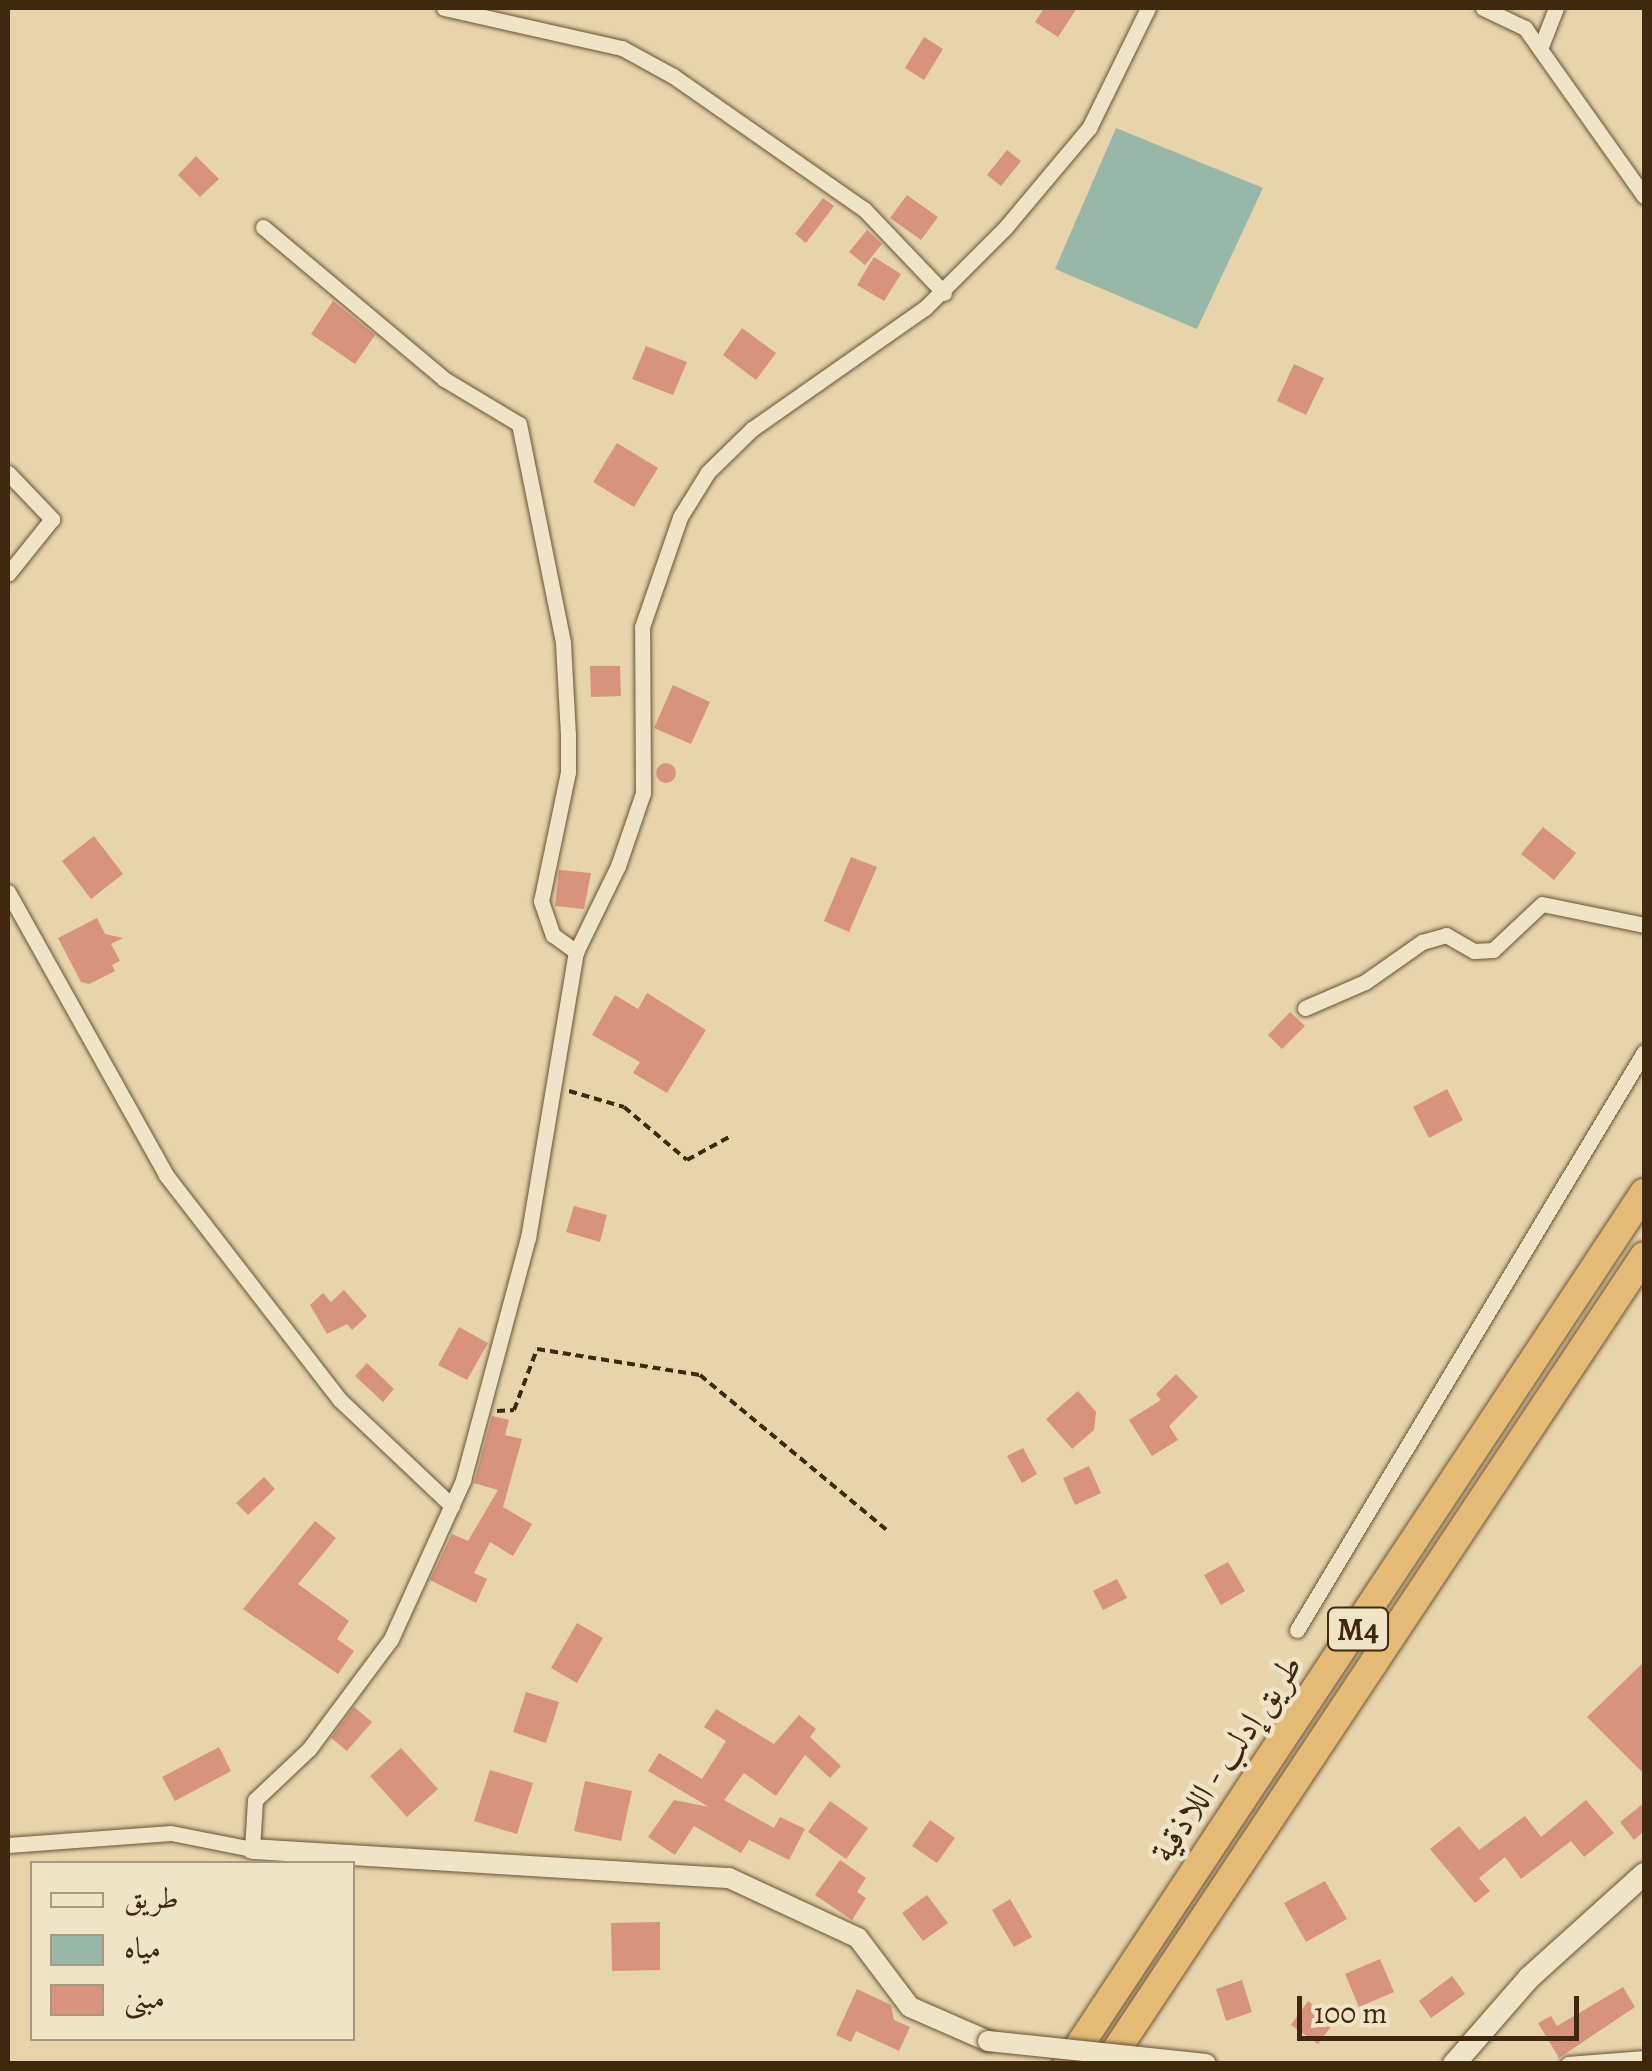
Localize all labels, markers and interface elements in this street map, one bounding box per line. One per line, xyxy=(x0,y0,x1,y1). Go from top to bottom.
road number: M4 xyxy=(1326,1602,1390,1656)
street label: طريق إدلب - اللاذقية xyxy=(1141,1646,1311,1870)
legend xyxy=(30,1861,355,2041)
text: طريق xyxy=(124,1878,179,1918)
text: مياه xyxy=(124,1928,161,1968)
scale bar xyxy=(1302,1976,1584,2038)
text: مبنى xyxy=(124,1978,165,2018)
text: 100 m xyxy=(1314,1993,1387,2033)

